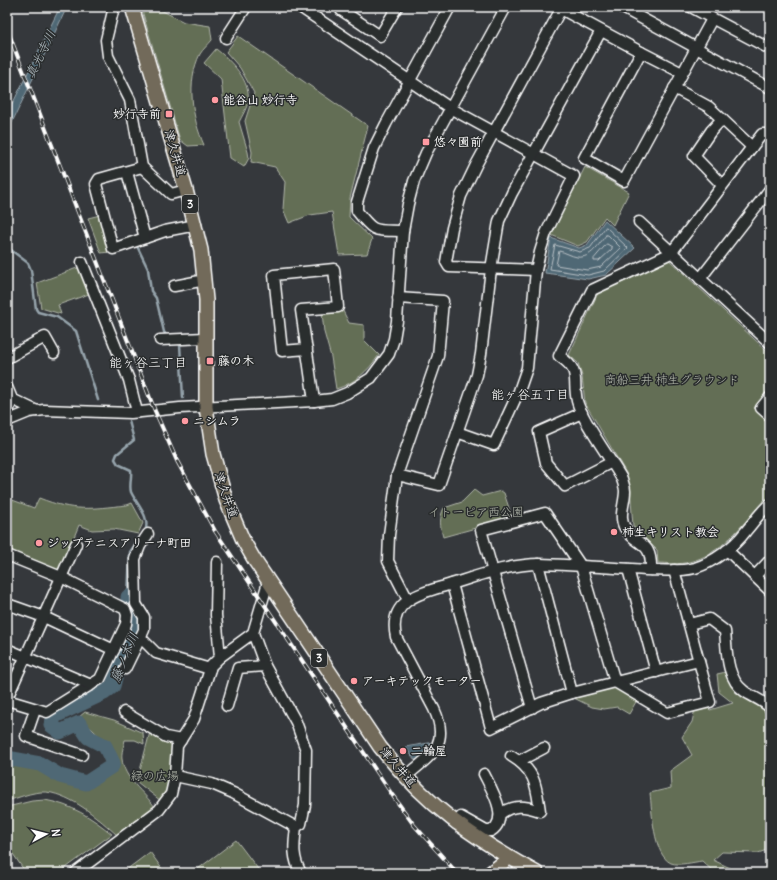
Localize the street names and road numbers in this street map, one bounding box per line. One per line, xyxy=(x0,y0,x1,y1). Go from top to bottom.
street label: 津久井道 xyxy=(162,128,189,178)
road number: 3 xyxy=(182,195,198,213)
street label: 津久井道 xyxy=(212,470,241,520)
road number: 3 xyxy=(311,649,327,667)
street label: 津久井道 xyxy=(377,744,420,790)

